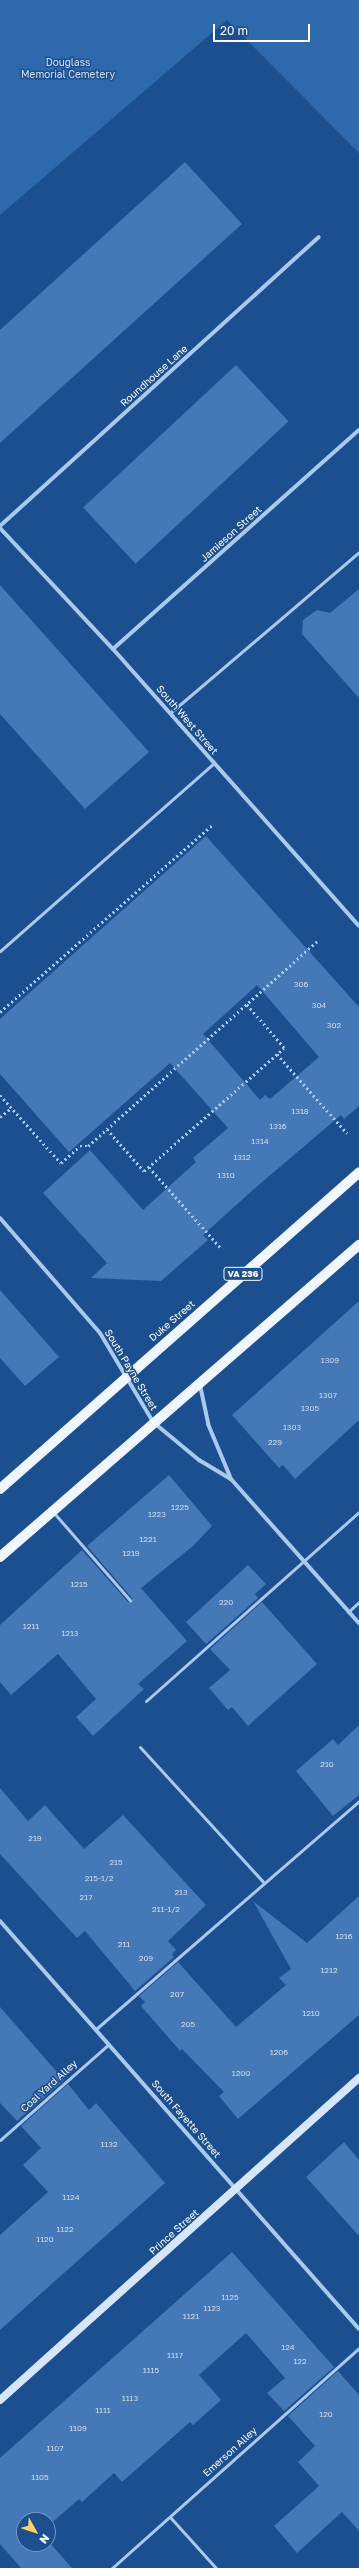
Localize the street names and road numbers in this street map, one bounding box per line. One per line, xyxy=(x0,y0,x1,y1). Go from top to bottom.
street label: Roundhouse Lane xyxy=(118,343,190,409)
street label: Jamieson Street xyxy=(198,503,264,565)
street label: South West Street xyxy=(154,683,220,757)
road number: VA 236 xyxy=(223,1267,263,1281)
street label: Duke Street xyxy=(147,1298,197,1344)
street label: South Payne Street xyxy=(102,1327,160,1413)
street label: Coal Yard Alley xyxy=(18,2058,80,2114)
street label: South Fayette Street xyxy=(149,2078,223,2160)
street label: Prince Street xyxy=(147,2207,201,2257)
street label: Emerson Alley xyxy=(200,2425,260,2479)

